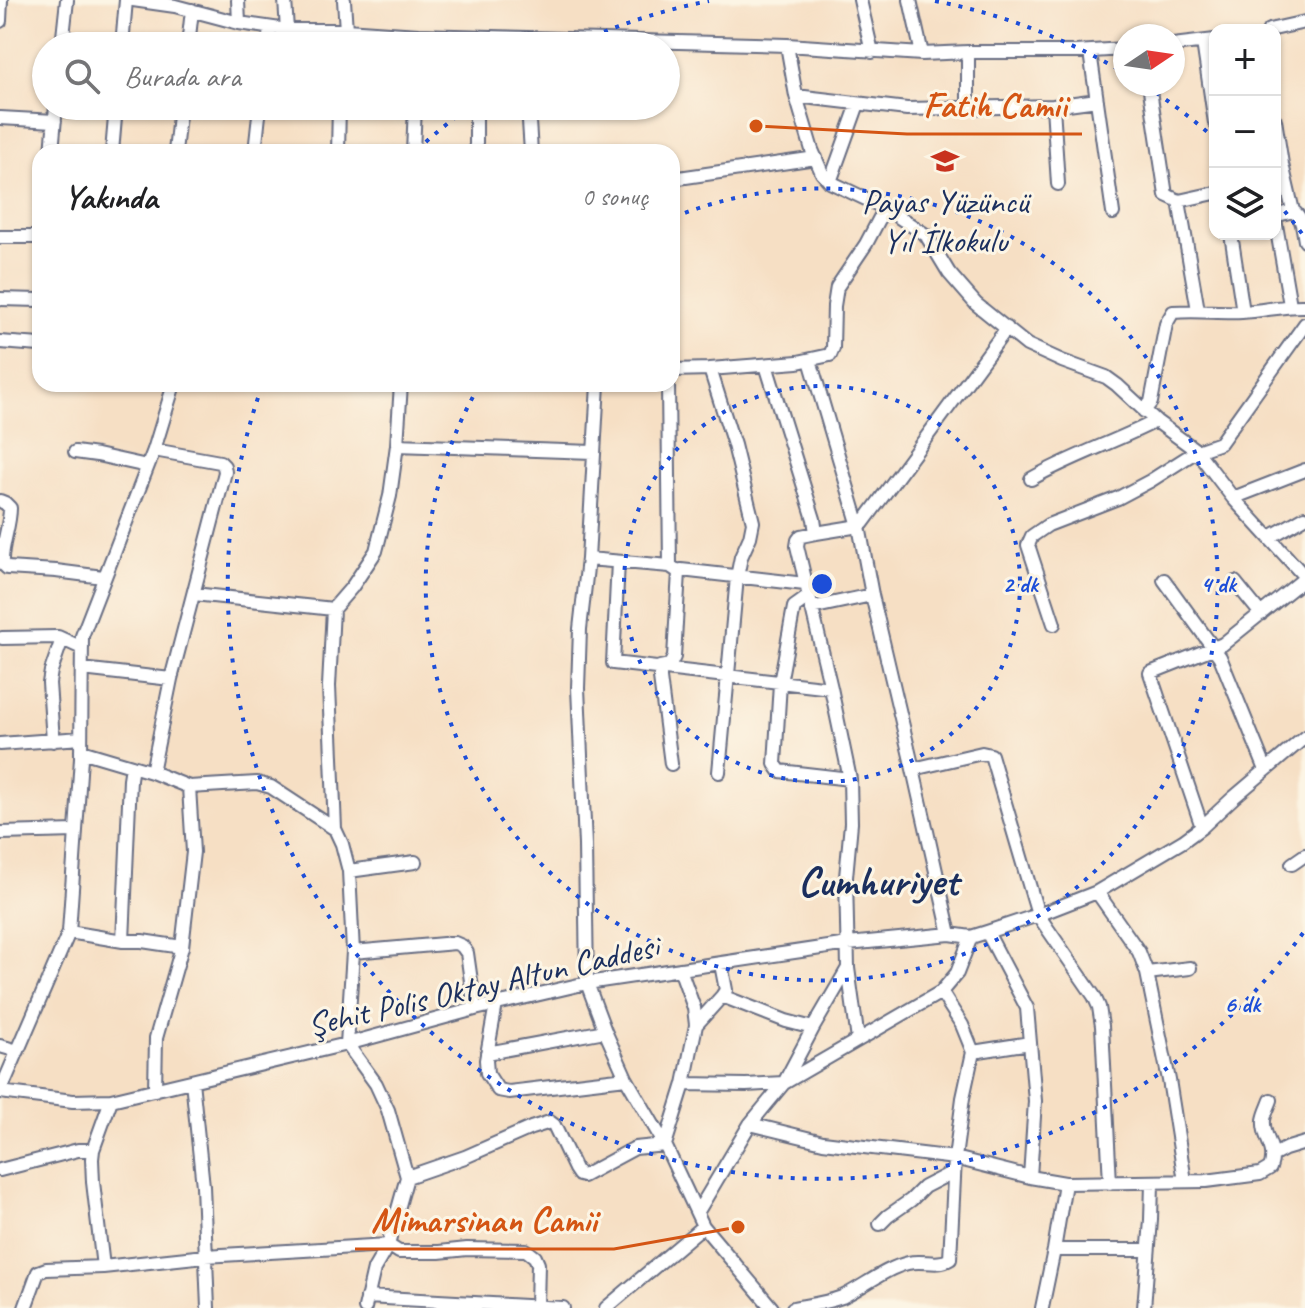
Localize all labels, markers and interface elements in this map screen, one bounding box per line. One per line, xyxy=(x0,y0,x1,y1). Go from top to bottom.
north arrow xyxy=(1113,24,1185,96)
map controls xyxy=(1209,24,1281,240)
button: + xyxy=(1209,24,1281,96)
search box xyxy=(32,32,680,120)
icon: search xyxy=(60,54,104,98)
text: Burada ara xyxy=(124,57,241,95)
callout: Fatih Camii xyxy=(907,74,1082,134)
text: Fatih Camii xyxy=(923,82,1071,128)
button: − xyxy=(1209,96,1281,168)
school or university icon: Payas Yüzüncü Yıl İlkokulu xyxy=(930,146,960,176)
button: layers xyxy=(1209,168,1281,240)
text: Yakında xyxy=(64,175,157,218)
text: 0 sonuç xyxy=(581,180,648,213)
place label: Payas Yüzüncü Yıl İlkokulu xyxy=(862,180,1032,262)
text: 2 dk xyxy=(1002,569,1040,599)
text: 4 dk xyxy=(1200,569,1238,599)
centre of rings xyxy=(808,570,836,598)
district label: Cumhuriyet xyxy=(798,855,963,908)
street label: Şehit Polis Oktay Altun Caddesi xyxy=(303,923,667,1046)
text: 6 dk xyxy=(1224,989,1262,1019)
callout: Mimarsinan Camii xyxy=(355,1189,614,1249)
text: Mimarsinan Camii xyxy=(371,1197,602,1243)

